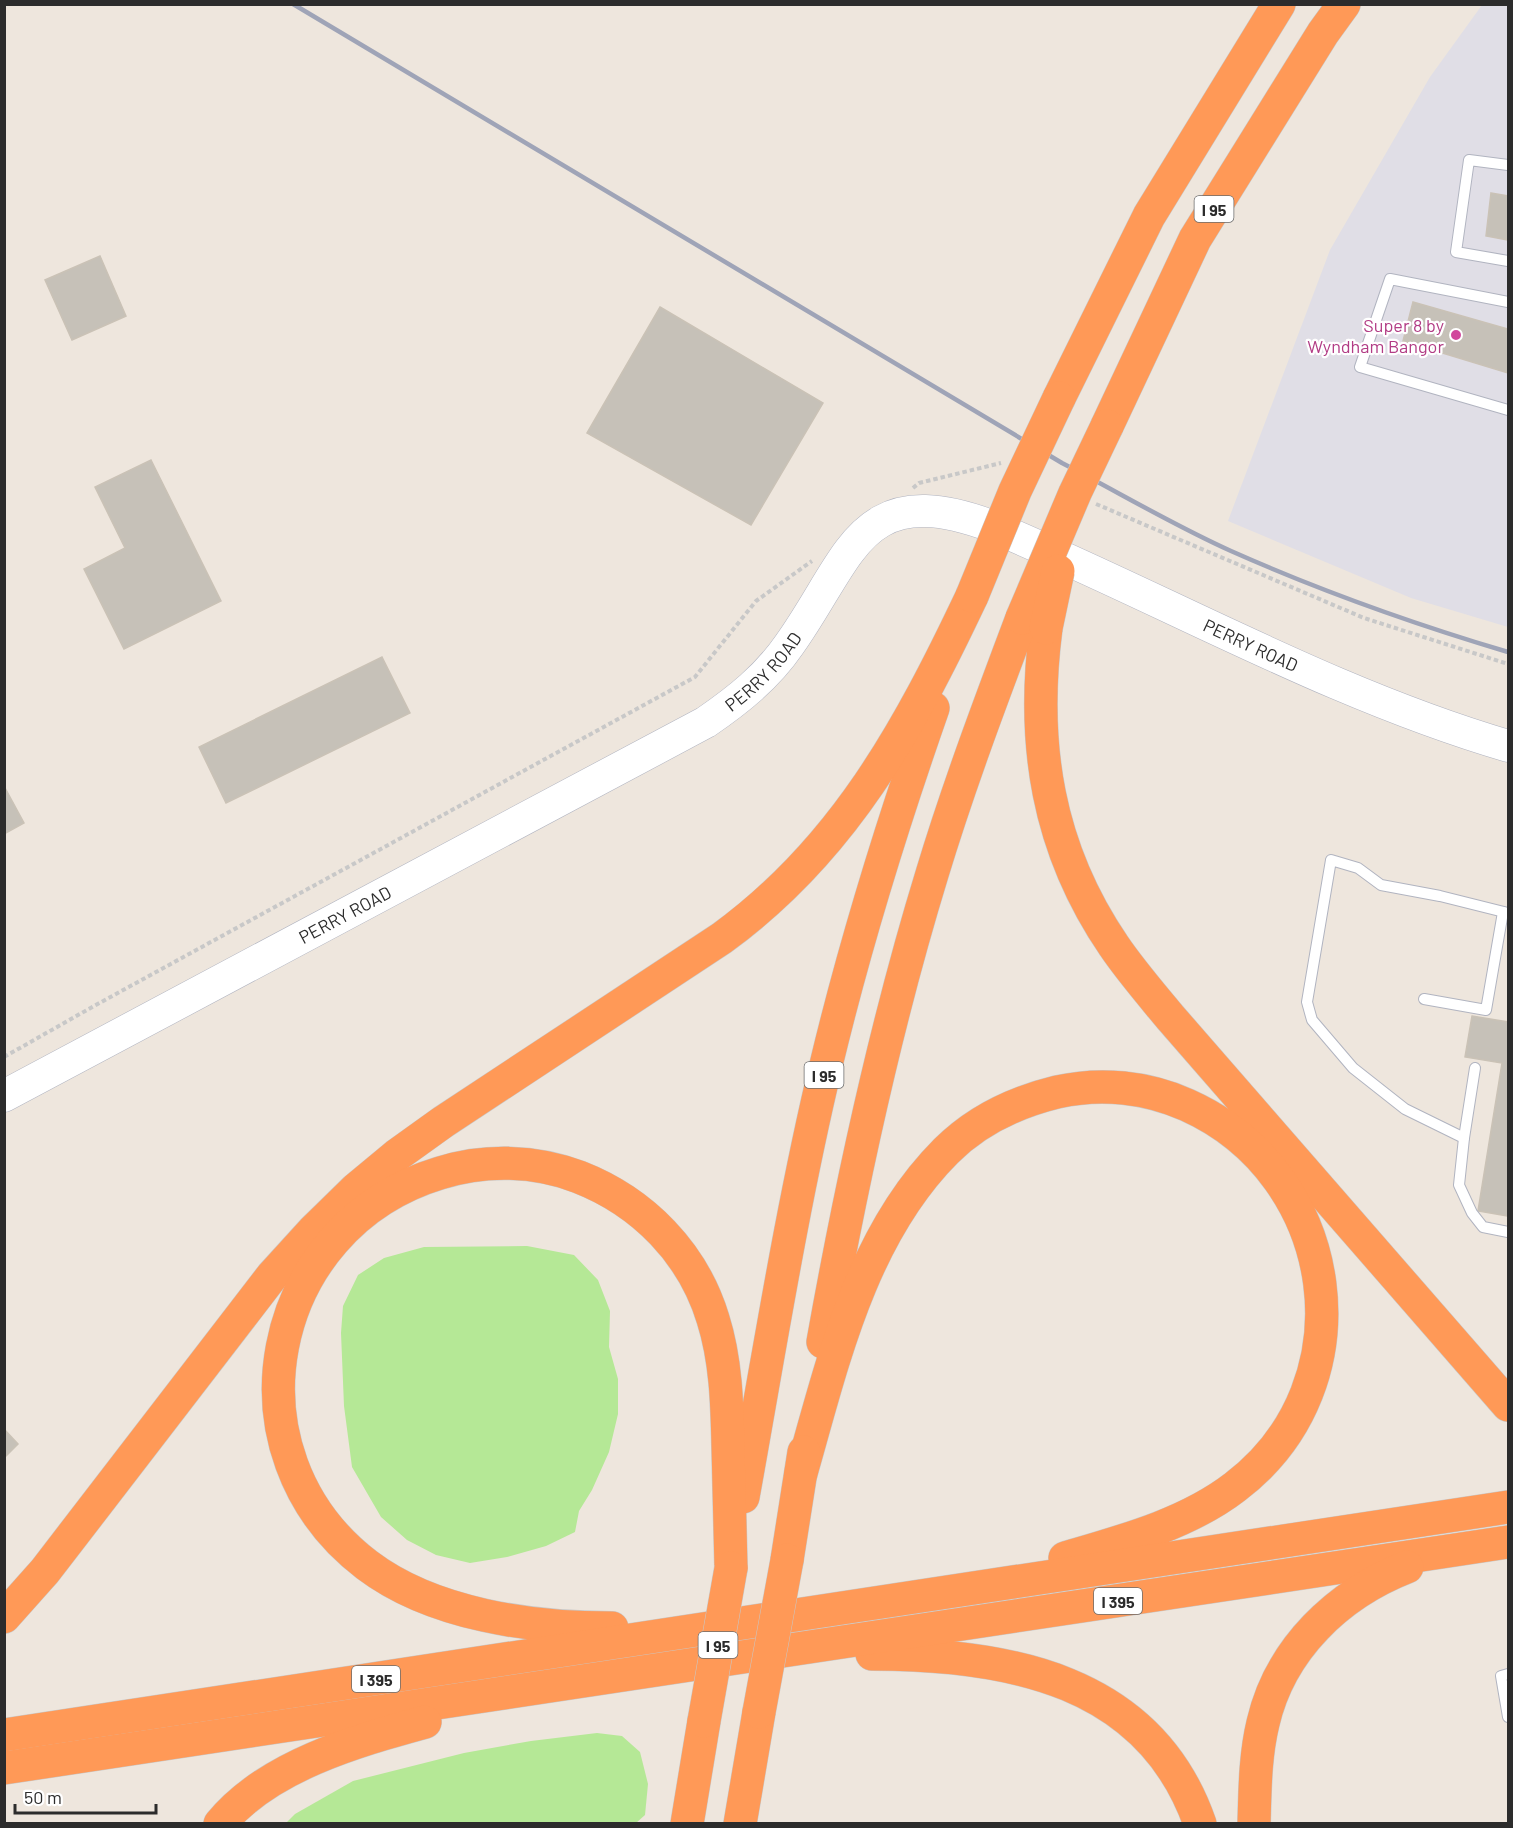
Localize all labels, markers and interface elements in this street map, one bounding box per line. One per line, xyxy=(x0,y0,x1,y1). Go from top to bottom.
road number: I 95 xyxy=(1194,196,1234,222)
place label: Super 8 by Wyndham Bangor xyxy=(1307,314,1444,357)
marker: Super 8 by Wyndham Bangor xyxy=(1449,328,1463,342)
street label: PERRY ROAD xyxy=(1200,614,1301,676)
street label: PERRY ROAD xyxy=(720,628,806,716)
street label: PERRY ROAD xyxy=(295,881,395,948)
road number: I 95 xyxy=(804,1062,844,1088)
road number: I 395 xyxy=(1094,1588,1142,1614)
road number: I 95 xyxy=(698,1632,738,1658)
road number: I 395 xyxy=(352,1666,400,1692)
scale bar xyxy=(15,1777,156,1815)
text: 50 m xyxy=(24,1786,62,1808)

